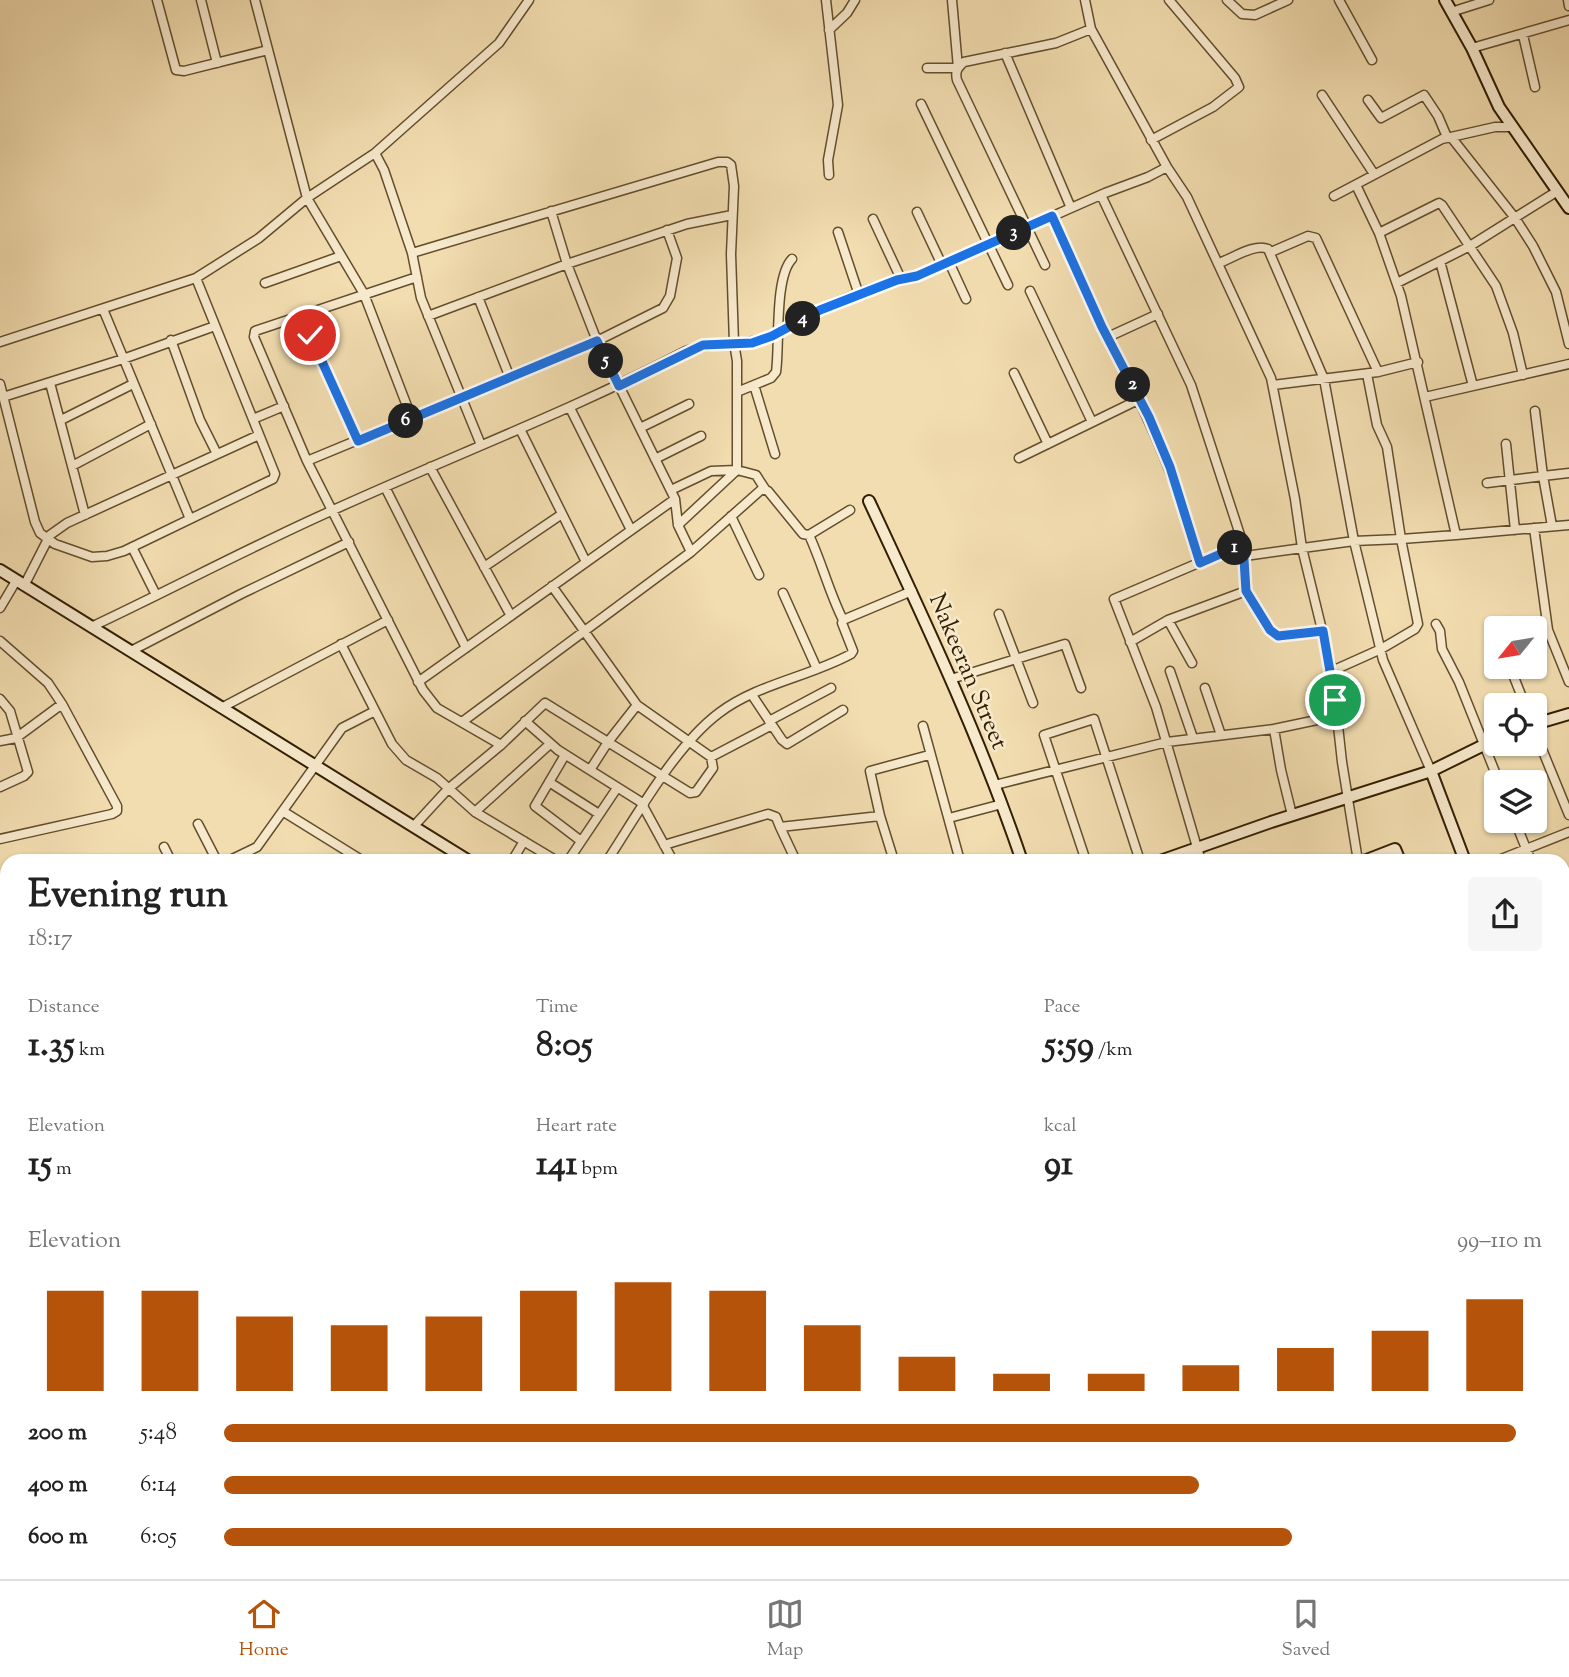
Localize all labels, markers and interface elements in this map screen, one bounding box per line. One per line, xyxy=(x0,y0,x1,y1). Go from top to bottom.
pin: 3 xyxy=(996,216,1032,250)
text: 3 xyxy=(1010,219,1017,246)
pin: 4 xyxy=(786,302,820,336)
pin xyxy=(280,305,340,365)
text: 4 xyxy=(798,305,807,332)
icon: check xyxy=(291,316,329,354)
pin: 5 xyxy=(588,344,624,378)
text: 5 xyxy=(602,347,609,374)
pin: 2 xyxy=(1116,368,1150,402)
text: 2 xyxy=(1128,371,1137,398)
pin: 6 xyxy=(388,404,424,438)
text: 6 xyxy=(401,407,410,434)
pin: 1 xyxy=(1218,530,1252,566)
text: 1 xyxy=(1231,534,1238,561)
street label: Nakeeran Street xyxy=(919,589,1015,755)
north arrow xyxy=(1484,616,1547,679)
map controls xyxy=(1484,616,1547,833)
pin xyxy=(1305,670,1365,730)
icon: arrive xyxy=(1316,681,1354,719)
button: locate xyxy=(1484,693,1547,756)
button: layers xyxy=(1484,770,1547,833)
text: Evening run xyxy=(28,870,228,924)
button: share xyxy=(1468,877,1542,951)
text: 18:17 xyxy=(28,923,73,956)
text: Distance xyxy=(28,994,100,1021)
text: Time xyxy=(536,994,578,1021)
text: Pace xyxy=(1044,994,1080,1021)
text: 1.35 xyxy=(28,1021,75,1072)
text: 8:05 xyxy=(536,1021,593,1072)
text: 5:59 xyxy=(1044,1021,1094,1072)
text: km xyxy=(75,1037,105,1064)
text: /km xyxy=(1094,1037,1132,1064)
text: Elevation xyxy=(28,1113,105,1140)
text: Heart rate xyxy=(536,1113,617,1140)
text: kcal xyxy=(1044,1113,1077,1140)
text: 15 xyxy=(28,1140,52,1191)
text: 141 xyxy=(536,1140,577,1191)
text: 91 xyxy=(1044,1140,1073,1191)
text: m xyxy=(52,1156,72,1183)
text: bpm xyxy=(577,1156,618,1183)
text: Elevation xyxy=(28,1225,121,1258)
text: 99–110 m xyxy=(1457,1225,1542,1258)
text: 200 m xyxy=(28,1417,87,1450)
text: 5:48 xyxy=(140,1417,177,1450)
text: 400 m xyxy=(28,1469,88,1502)
text: 6:14 xyxy=(140,1469,177,1502)
text: 600 m xyxy=(28,1521,88,1554)
text: 6:05 xyxy=(140,1521,177,1554)
tab: Home xyxy=(239,1595,289,1664)
tab: Map xyxy=(766,1595,804,1664)
tab: Saved xyxy=(1281,1595,1330,1664)

